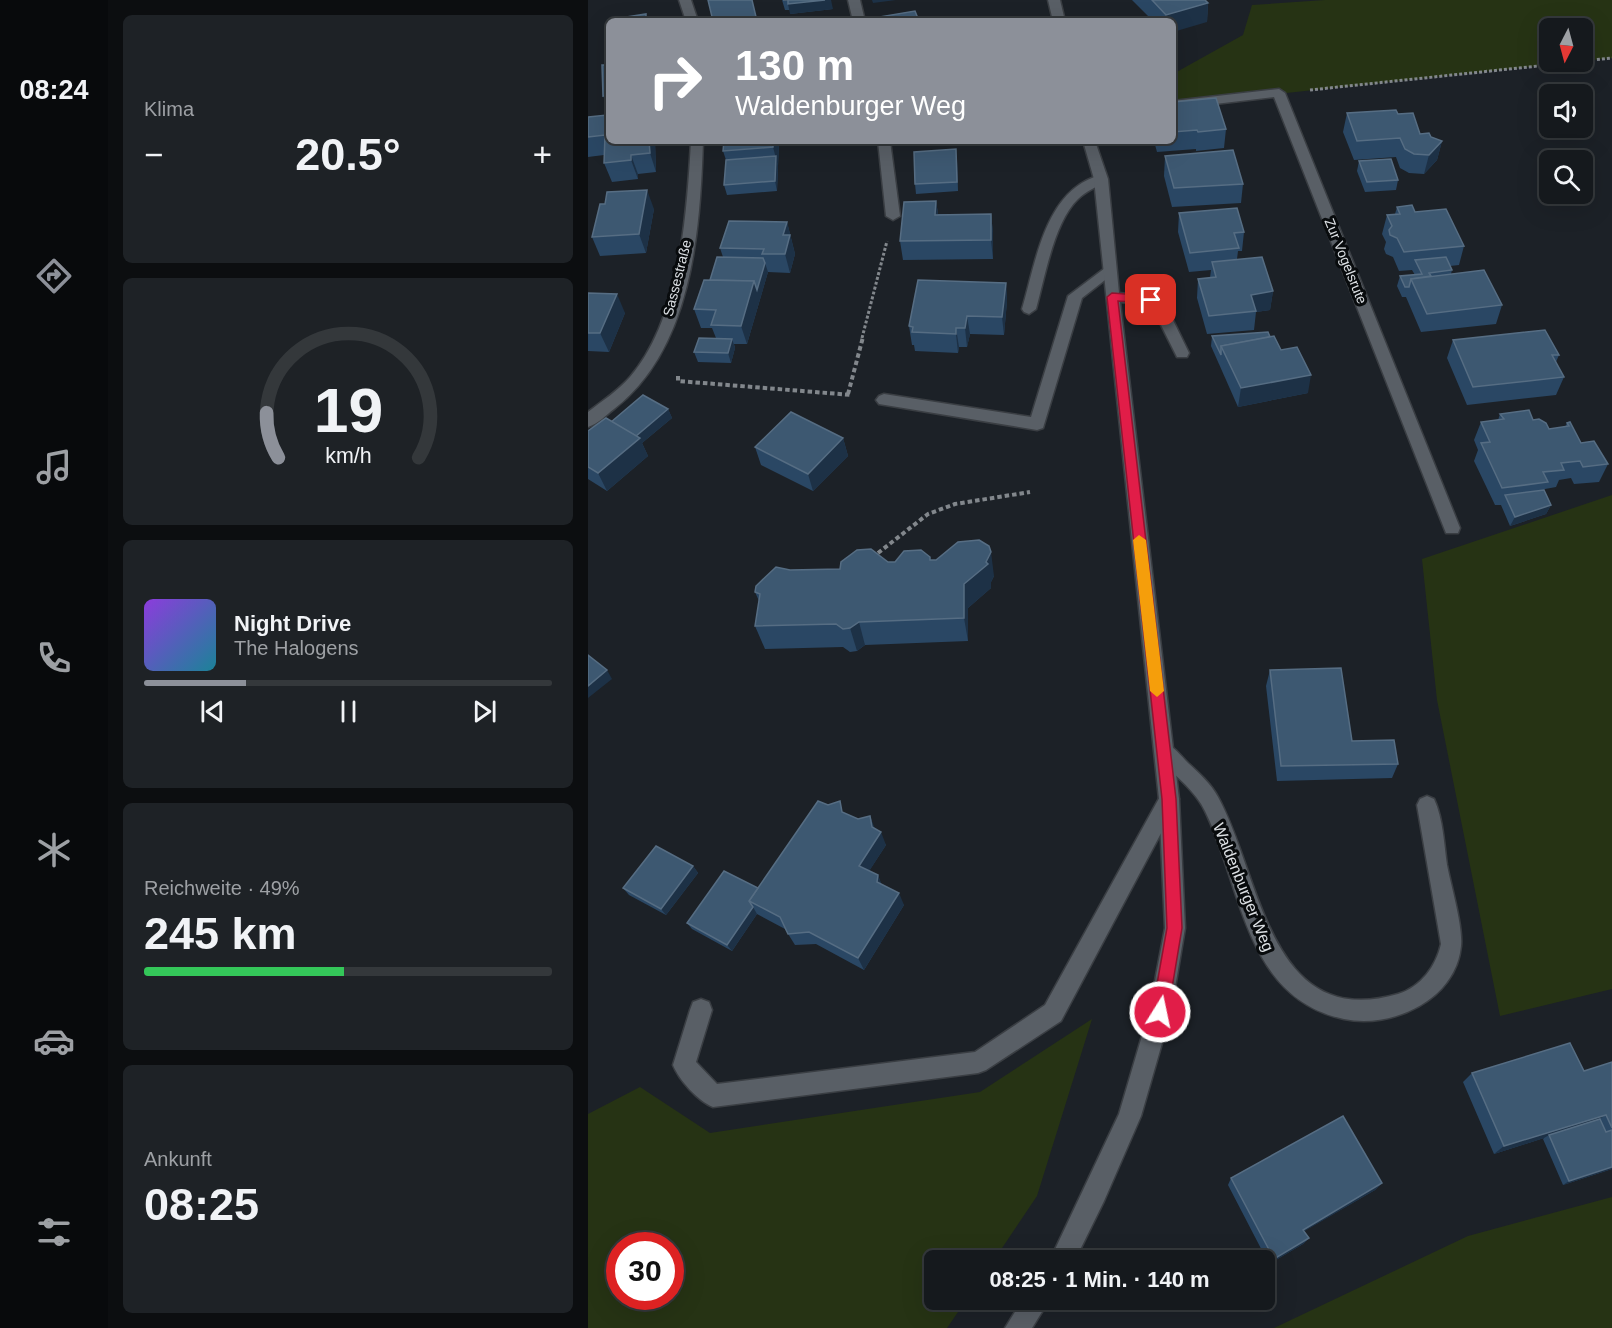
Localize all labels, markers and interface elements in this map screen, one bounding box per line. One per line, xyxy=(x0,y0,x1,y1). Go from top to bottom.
north arrow xyxy=(1539,18,1593,72)
map controls xyxy=(1539,18,1593,204)
icon: right xyxy=(636,42,714,120)
text: 130 m xyxy=(735,42,854,89)
text: 08:24 xyxy=(19,75,89,105)
button: sound xyxy=(1539,84,1593,138)
text: Waldenburger Weg xyxy=(735,91,966,121)
text: Klima xyxy=(144,98,194,120)
text: 20.5° xyxy=(295,129,401,180)
text: − xyxy=(144,136,163,173)
text: + xyxy=(533,136,552,173)
button: search xyxy=(1539,150,1593,204)
street label: Zur Vogelsrute xyxy=(1322,216,1371,306)
street label: Sassestraße xyxy=(660,238,694,318)
icon: directions xyxy=(33,255,75,297)
pin xyxy=(1125,274,1176,325)
icon: arrive xyxy=(1134,283,1167,316)
text: 19 xyxy=(313,377,383,446)
text: km/h xyxy=(325,445,371,469)
icon: music xyxy=(33,446,75,488)
text: Night Drive xyxy=(234,611,351,636)
icon: phone xyxy=(33,637,75,679)
text: The Halogens xyxy=(234,637,359,659)
icon: previous xyxy=(196,695,229,728)
icon: pause xyxy=(332,695,365,728)
icon: next xyxy=(468,695,501,728)
street label: Waldenburger Weg xyxy=(1210,821,1277,954)
icon: climate xyxy=(33,829,75,871)
text: Reichweite · 49% xyxy=(144,877,300,899)
text: 245 km xyxy=(144,908,297,959)
position arrow xyxy=(1128,980,1192,1044)
icon: car xyxy=(33,1020,75,1062)
text: Ankunft xyxy=(144,1148,212,1170)
text: 08:25 xyxy=(144,1179,259,1230)
icon: filters xyxy=(33,1211,75,1253)
speed limit sign: 30 xyxy=(606,1232,684,1310)
text: 08:25 · 1 Min. · 140 m xyxy=(989,1267,1210,1292)

